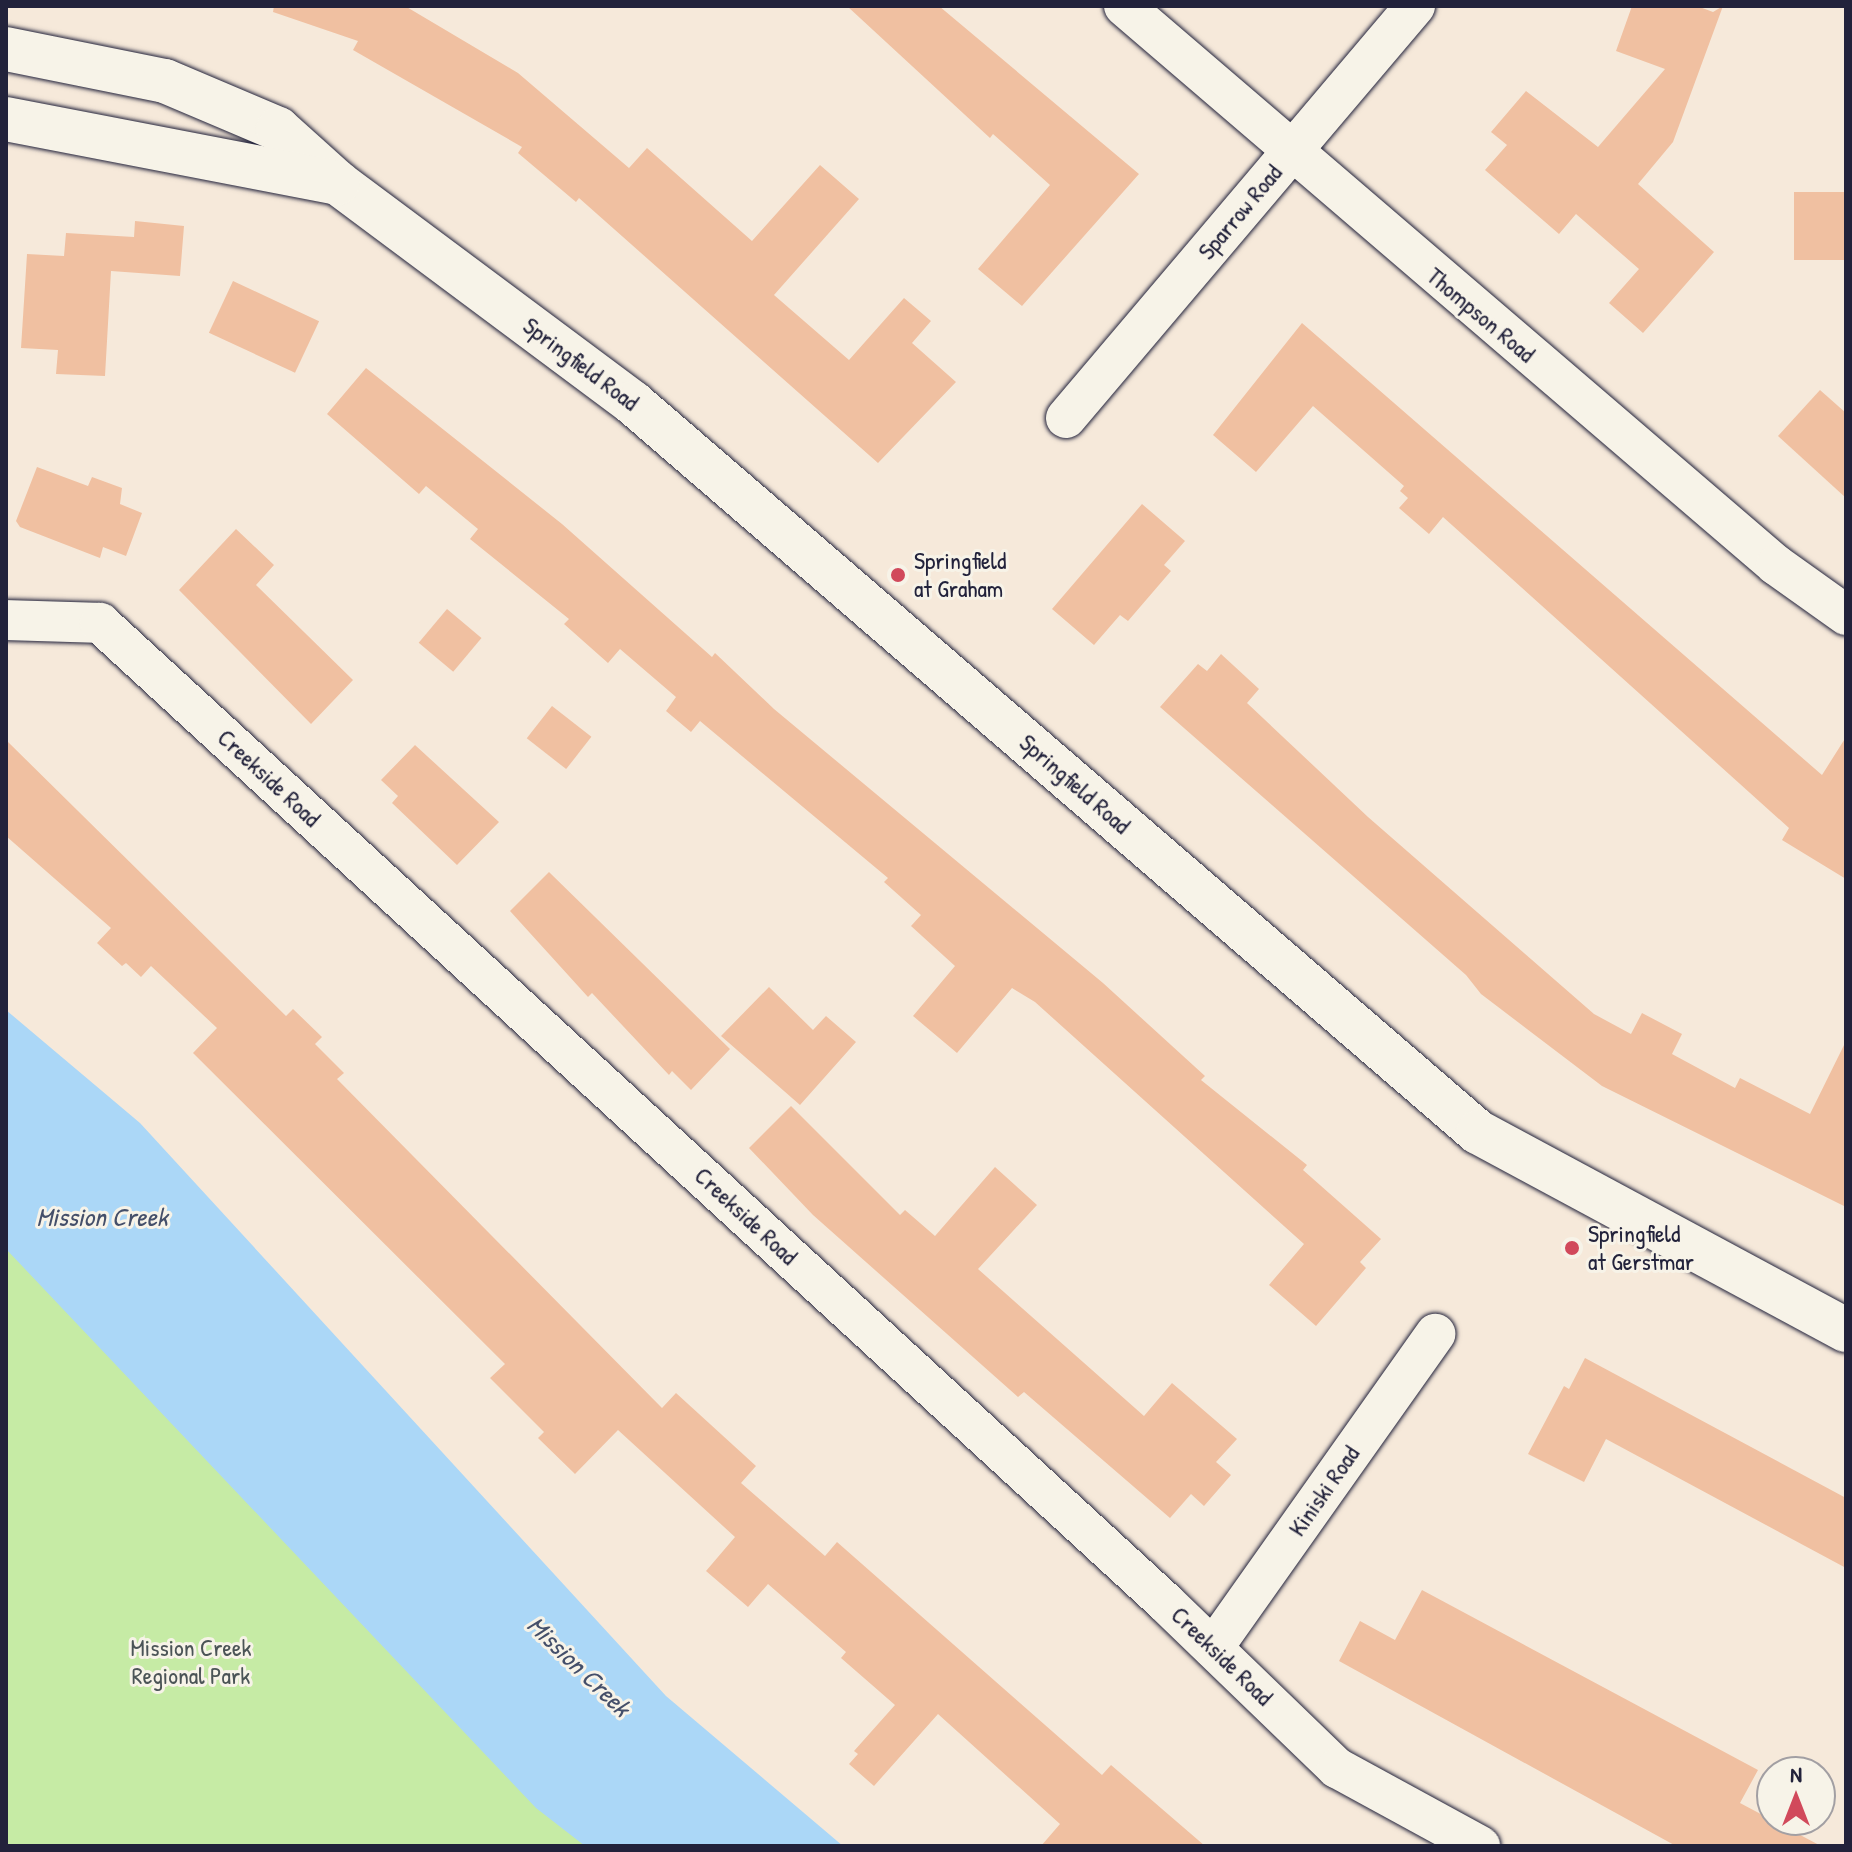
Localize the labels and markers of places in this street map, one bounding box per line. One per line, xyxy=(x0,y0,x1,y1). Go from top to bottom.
place label: Springfield at Graham xyxy=(914,547,1006,603)
marker: Springfield at Graham xyxy=(889,566,907,584)
place label: Springfield at Gerstmar xyxy=(1588,1220,1694,1276)
marker: Springfield at Gerstmar xyxy=(1563,1239,1581,1257)

